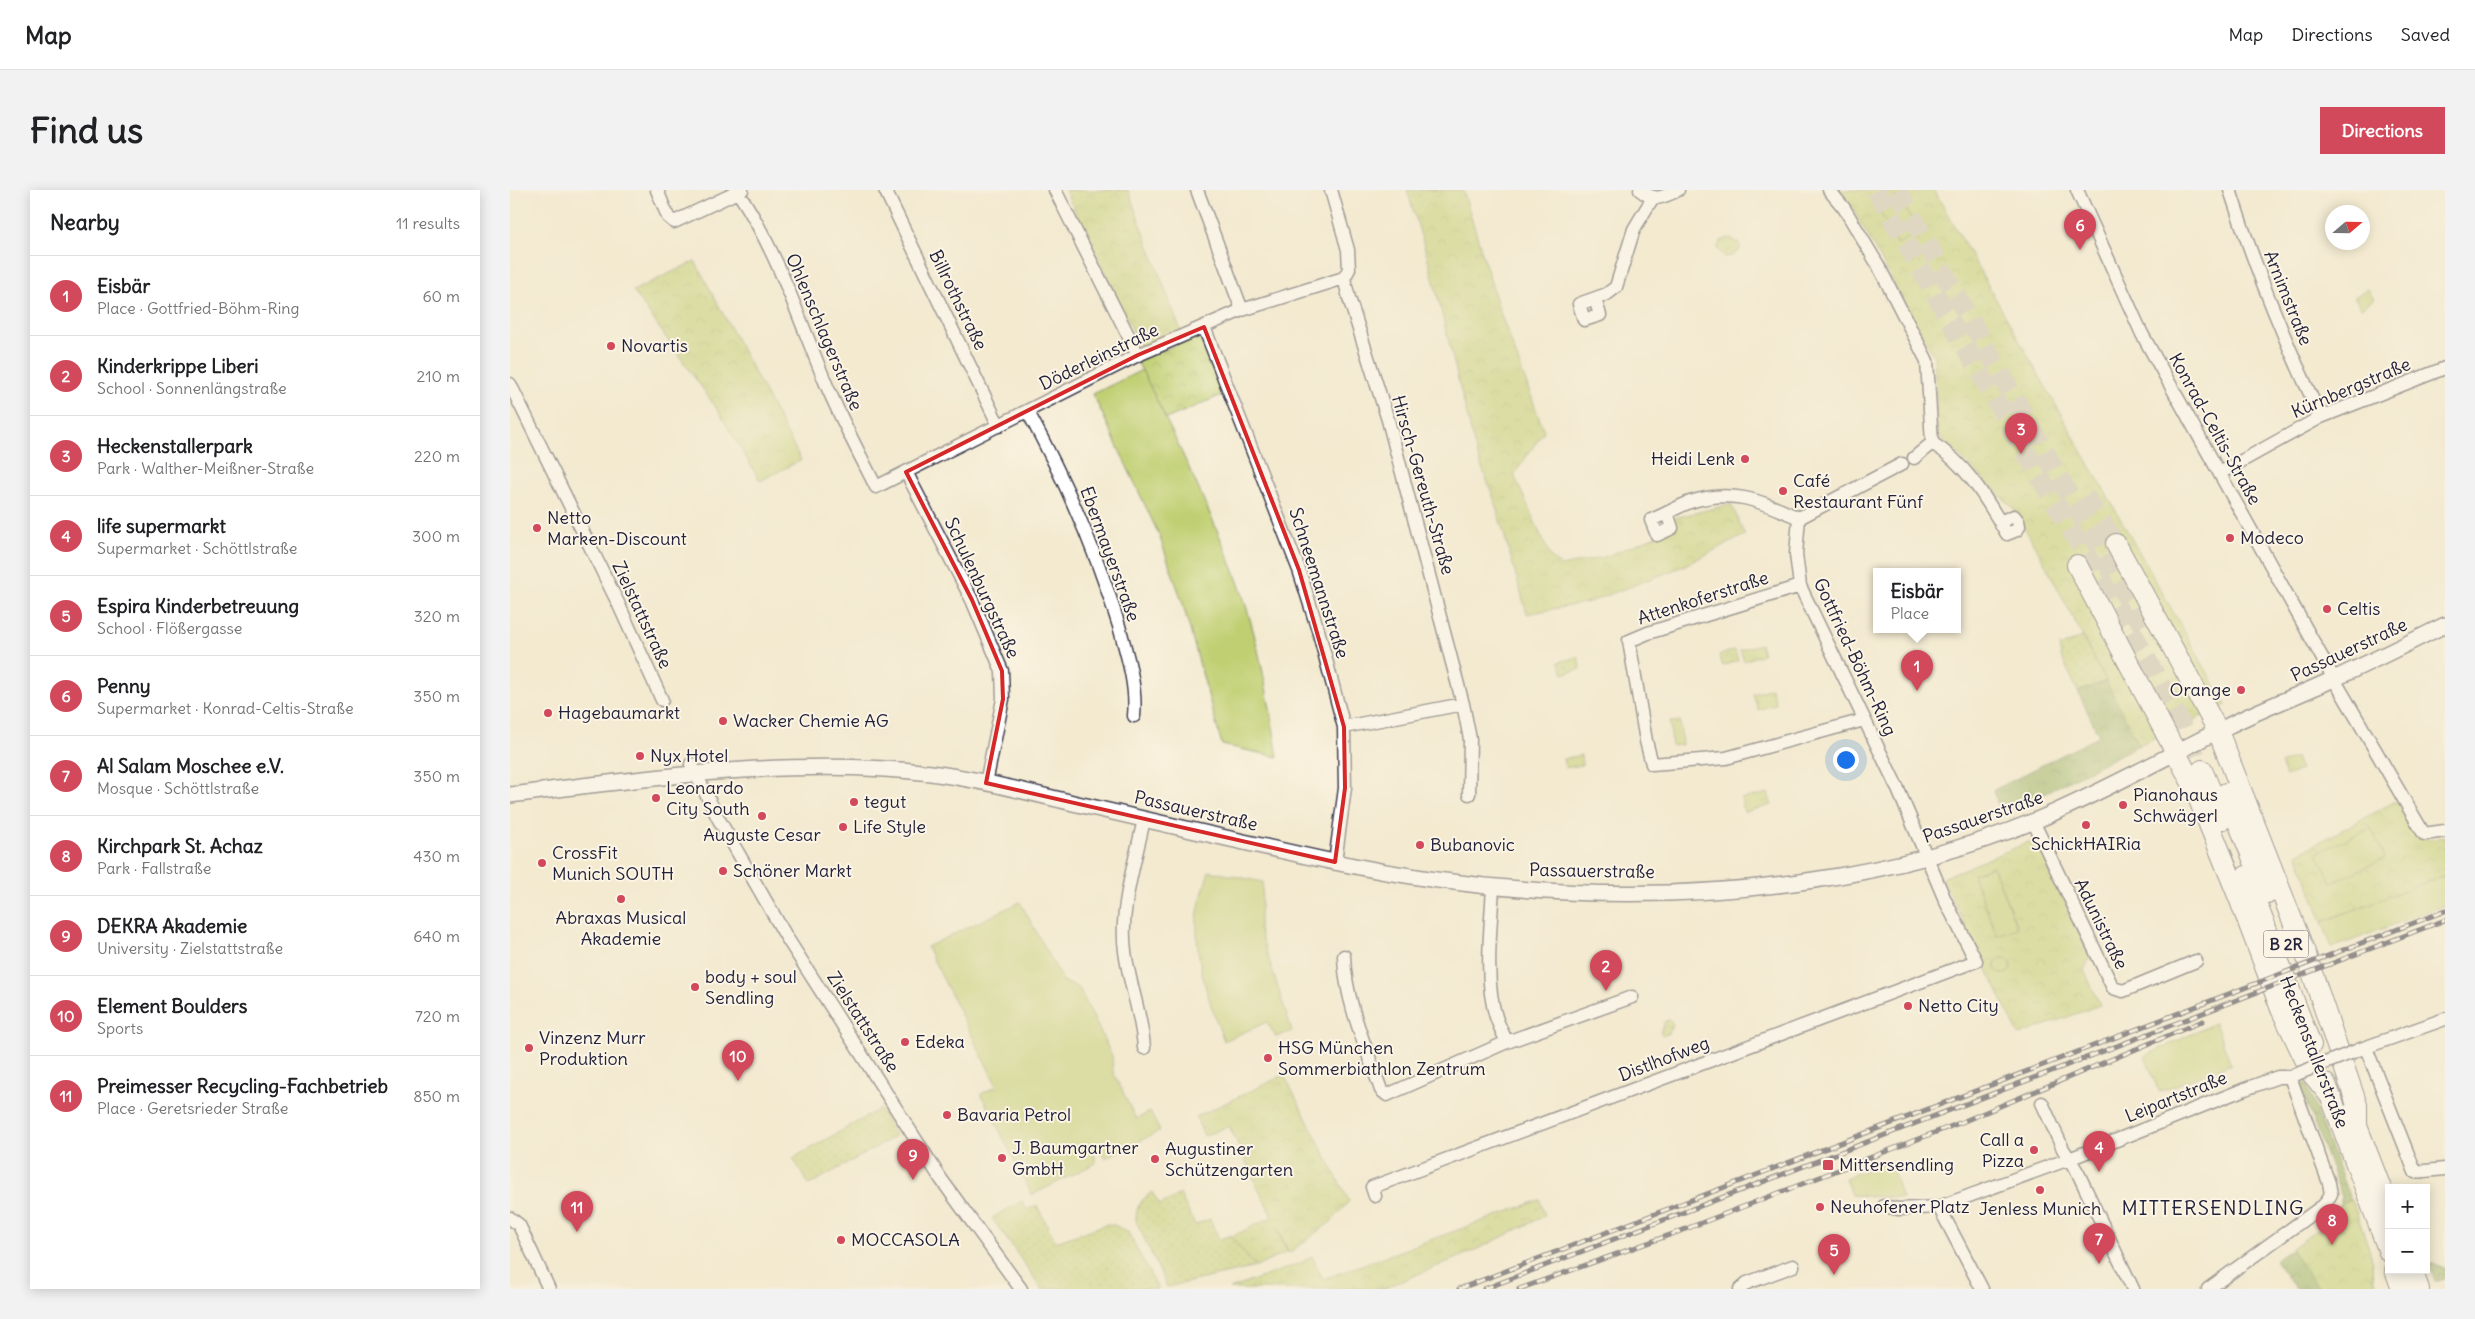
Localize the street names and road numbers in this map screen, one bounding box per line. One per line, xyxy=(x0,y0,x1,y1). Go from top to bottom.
street label: Billrothstraße xyxy=(924,246,993,354)
street label: Arnimstraße xyxy=(2259,247,2318,349)
street label: Ohlenschlagerstraße xyxy=(781,250,868,414)
street label: Döderleinstraße xyxy=(1035,318,1162,395)
street label: Konrad-Celtis-Straße xyxy=(2164,349,2267,509)
street label: Kürnbergstraße xyxy=(2288,352,2414,423)
street label: Hirsch-Gereuth-Straße xyxy=(1387,393,1460,577)
street label: Ebermayerstraße xyxy=(1075,483,1146,624)
street label: Schneemannstraße xyxy=(1284,504,1355,661)
street label: Schulenburgstraße xyxy=(940,514,1025,662)
street label: Zielstattstraße xyxy=(608,557,677,672)
street label: Attenkoferstraße xyxy=(1635,566,1771,630)
street label: Gottfried-Böhm-Ring xyxy=(1809,574,1902,739)
street label: Passauerstraße xyxy=(2287,613,2411,687)
street label: Passauerstraße xyxy=(1132,785,1260,836)
street label: Passauerstraße xyxy=(1920,785,2046,848)
street label: Passauerstraße xyxy=(1529,858,1655,883)
street label: Adunistraße xyxy=(2070,875,2133,973)
road number: B 2R xyxy=(2264,931,2308,958)
street label: Zielstattstraße xyxy=(822,967,905,1077)
street label: Heckenstallerstraße xyxy=(2275,972,2354,1131)
street label: Distlhofweg xyxy=(1615,1031,1712,1086)
street label: Leipartstraße xyxy=(2121,1066,2230,1127)

